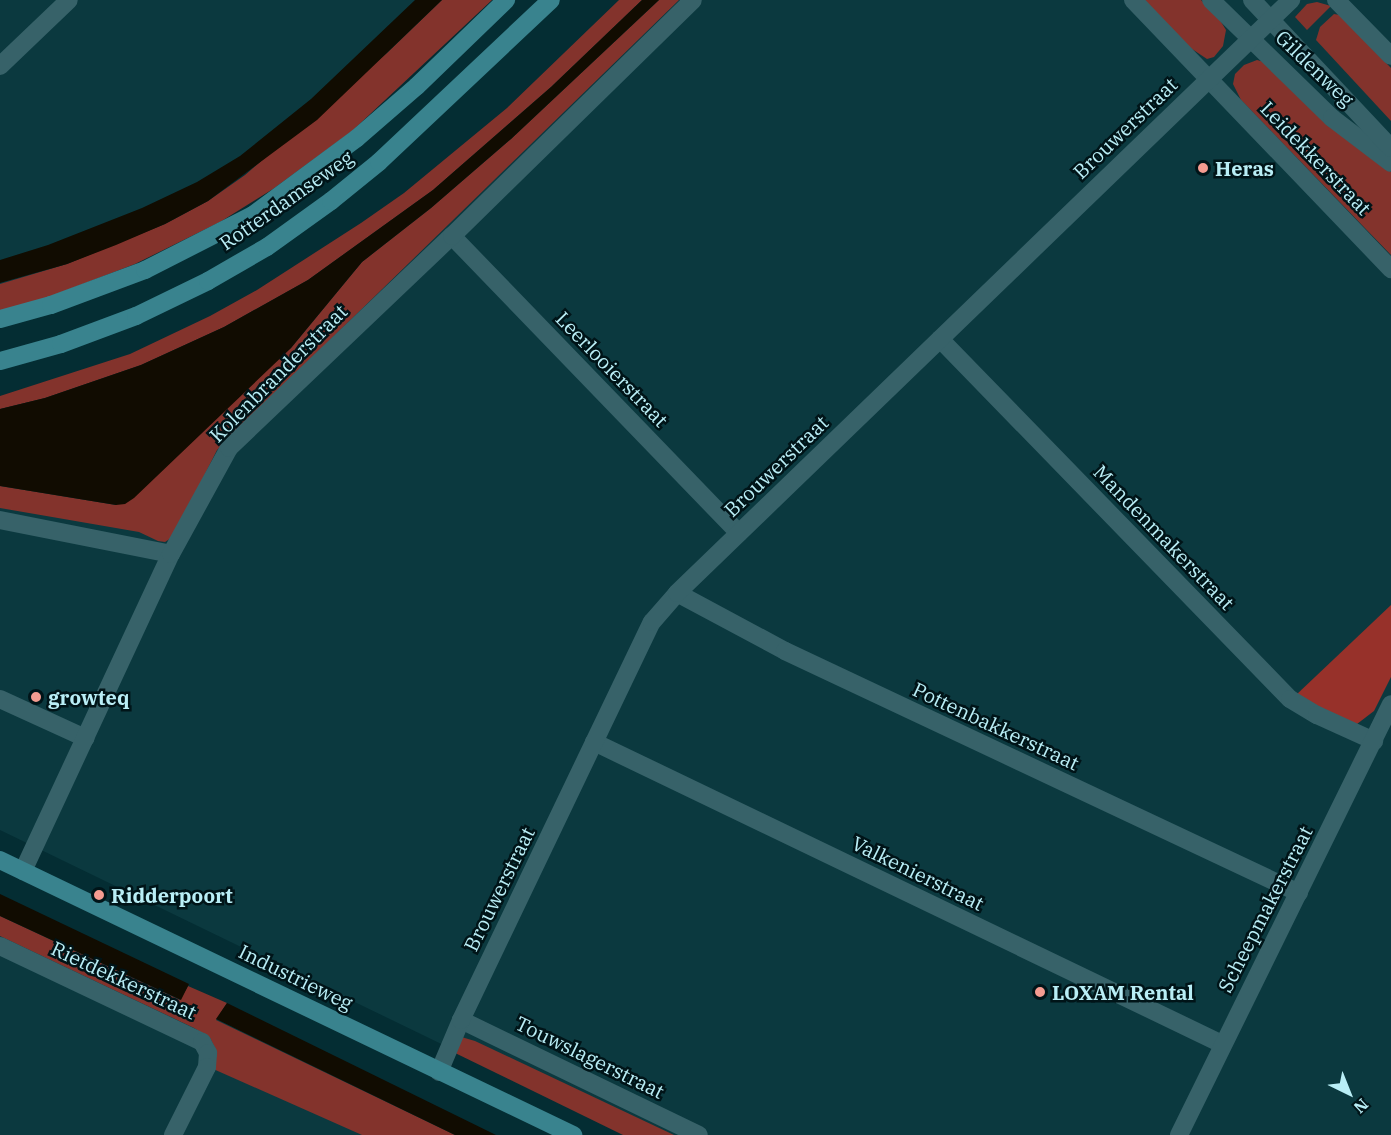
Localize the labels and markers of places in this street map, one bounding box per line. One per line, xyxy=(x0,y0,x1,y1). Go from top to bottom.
place label: Heras xyxy=(1215,156,1274,180)
marker: Heras xyxy=(1196,161,1210,175)
place label: growteq xyxy=(48,685,129,709)
marker: growteq xyxy=(29,690,43,704)
place label: Ridderpoort xyxy=(111,883,233,907)
marker: Ridderpoort xyxy=(92,888,106,902)
place label: LOXAM Rental xyxy=(1052,980,1194,1004)
marker: LOXAM Rental xyxy=(1033,985,1047,999)

